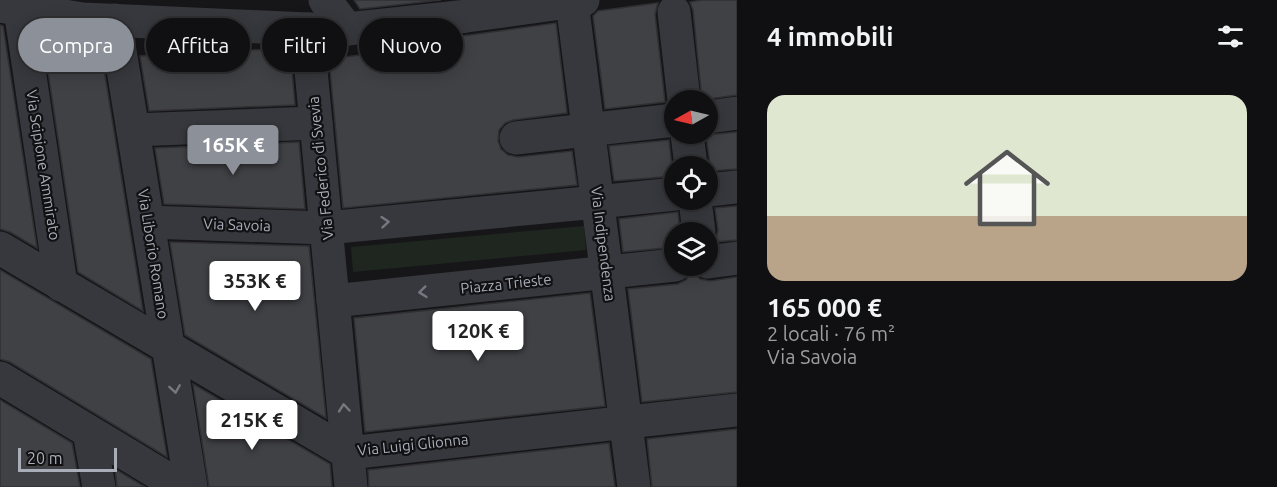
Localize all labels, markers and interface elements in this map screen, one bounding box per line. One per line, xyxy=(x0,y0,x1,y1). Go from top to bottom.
chip: Compra xyxy=(18,18,134,72)
chip: Affitta xyxy=(146,18,250,72)
chip: Filtri xyxy=(262,18,347,72)
chip: Nuovo xyxy=(359,18,463,72)
icon: filters xyxy=(1214,20,1247,53)
text: 4 immobili xyxy=(767,22,893,51)
street label: Via Scipione Ammirato xyxy=(23,88,64,241)
north arrow xyxy=(664,90,718,144)
map controls xyxy=(664,90,718,276)
street label: Via Federico di Svevia xyxy=(305,95,336,241)
pin: 165K € xyxy=(184,125,282,176)
text: 165K € xyxy=(201,133,265,156)
icon: home xyxy=(953,134,1061,242)
button: locate xyxy=(664,156,718,210)
street label: Via Indipendenza xyxy=(588,186,619,302)
street label: Via Liborio Romano xyxy=(135,188,172,320)
street label: Via Savoia xyxy=(203,215,271,234)
one-way arrow xyxy=(380,216,389,229)
button: layers xyxy=(664,222,718,276)
pin: 353K € xyxy=(206,261,304,312)
text: 353K € xyxy=(223,269,287,292)
street label: Piazza Trieste xyxy=(460,270,552,297)
one-way arrow xyxy=(419,285,428,298)
text: 165 000 € xyxy=(767,293,882,322)
pin: 120K € xyxy=(429,311,527,362)
text: 120K € xyxy=(446,319,510,342)
text: 2 locali · 76 m² xyxy=(767,322,895,345)
text: Via Savoia xyxy=(767,345,857,368)
one-way arrow xyxy=(168,384,180,394)
pin: 215K € xyxy=(203,400,301,451)
one-way arrow xyxy=(338,403,351,412)
text: 215K € xyxy=(220,408,284,431)
street label: Via Luigi Glionna xyxy=(357,430,469,459)
scale bar xyxy=(18,445,117,472)
text: 20 m xyxy=(27,449,63,467)

